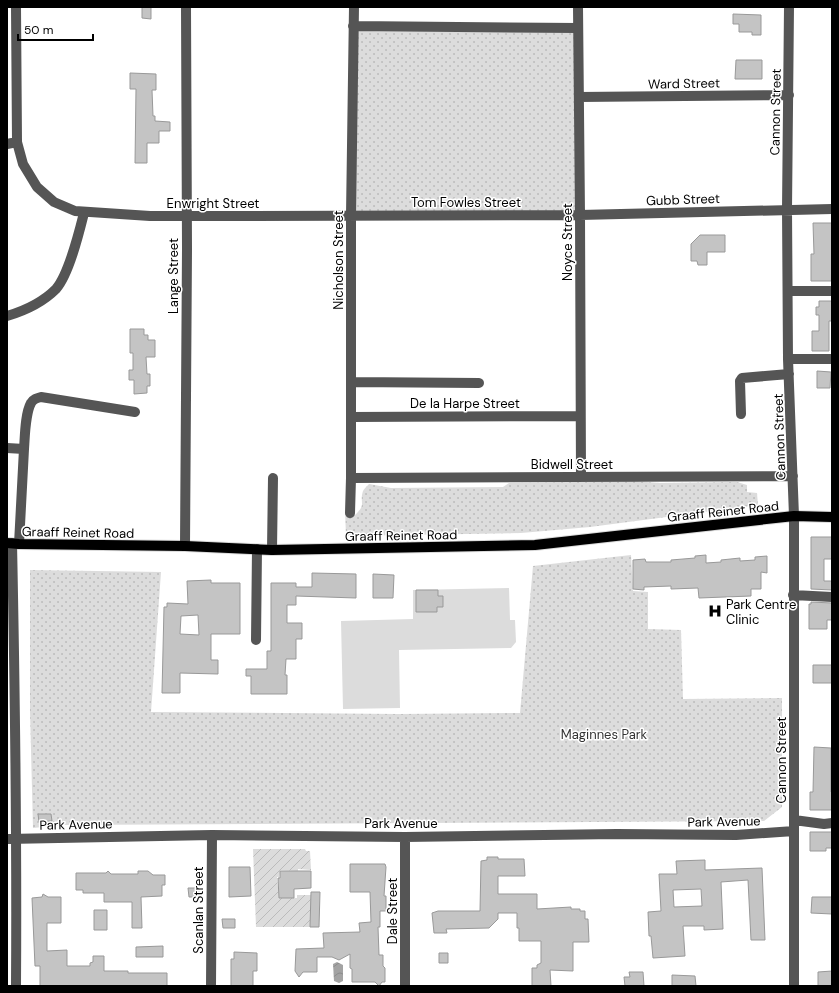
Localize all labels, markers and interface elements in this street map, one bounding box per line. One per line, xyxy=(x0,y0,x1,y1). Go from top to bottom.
scale bar xyxy=(18,16,93,42)
text: 50 m xyxy=(24,22,53,38)
street label: Cannon Street xyxy=(766,68,785,156)
street label: Ward Street xyxy=(648,74,720,93)
street label: Gubb Street xyxy=(646,190,720,209)
street label: Tom Fowles Street xyxy=(411,194,521,211)
street label: Enwright Street xyxy=(167,195,259,212)
street label: Noyce Street xyxy=(559,203,576,281)
street label: Nicholson Street xyxy=(330,210,347,310)
street label: Lange Street xyxy=(165,238,182,314)
street label: Cannon Street xyxy=(769,393,790,481)
street label: De la Harpe Street xyxy=(410,395,520,412)
street label: Bidwell Street xyxy=(531,456,613,473)
street label: Graaff Reinet Road xyxy=(666,497,780,526)
street label: Graaff Reinet Road xyxy=(22,523,134,542)
street label: Graaff Reinet Road xyxy=(345,526,457,545)
place label: Park Centre Clinic xyxy=(726,596,796,628)
hospital icon: Park Centre Clinic xyxy=(707,603,723,619)
street label: Cannon Street xyxy=(773,717,790,803)
park label: Maginnes Park xyxy=(561,726,648,743)
street label: Park Avenue xyxy=(687,812,761,831)
street label: Park Avenue xyxy=(39,815,113,834)
street label: Park Avenue xyxy=(364,815,438,832)
street label: Scanlan Street xyxy=(190,866,207,954)
street label: Dale Street xyxy=(384,878,401,944)

